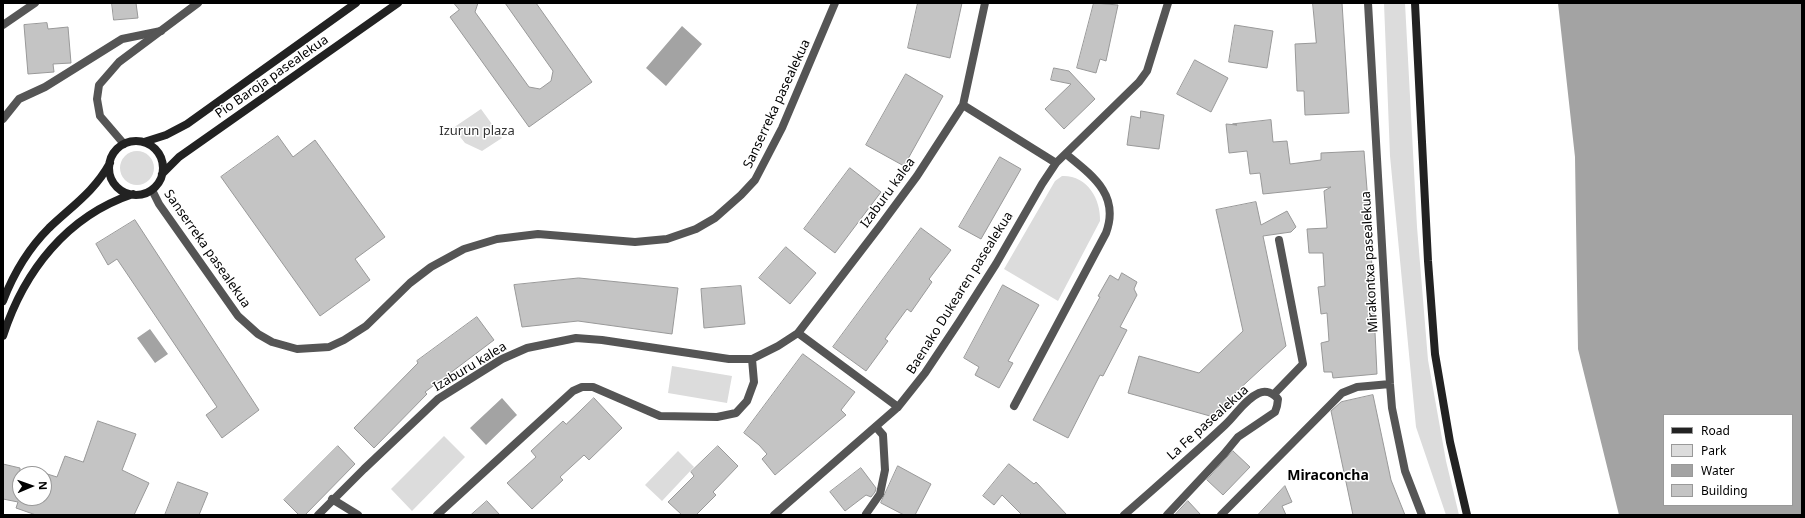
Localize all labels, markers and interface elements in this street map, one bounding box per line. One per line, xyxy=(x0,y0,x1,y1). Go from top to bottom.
street label: Pio Baroja pasealekua xyxy=(213,32,331,122)
street label: Sanserreka pasealekua xyxy=(740,37,814,171)
park label: Izurun plaza xyxy=(439,123,515,139)
street label: Izaburu kalea xyxy=(857,155,919,231)
street label: Sanserreka pasealekua xyxy=(160,187,254,311)
street label: Mirakontxa pasealekua xyxy=(1359,191,1381,333)
street label: Baenako Dukearen pasealekua xyxy=(903,209,1017,377)
street label: Izaburu kalea xyxy=(430,339,510,395)
street label: La Fe pasealekua xyxy=(1164,382,1252,464)
legend xyxy=(1663,414,1793,506)
text: Road xyxy=(1701,422,1730,439)
text: Park xyxy=(1701,442,1726,459)
text: Water xyxy=(1701,462,1735,479)
north arrow xyxy=(12,466,52,506)
district label: Miraconcha xyxy=(1287,468,1369,484)
text: N xyxy=(36,481,51,490)
text: Building xyxy=(1701,482,1748,499)

